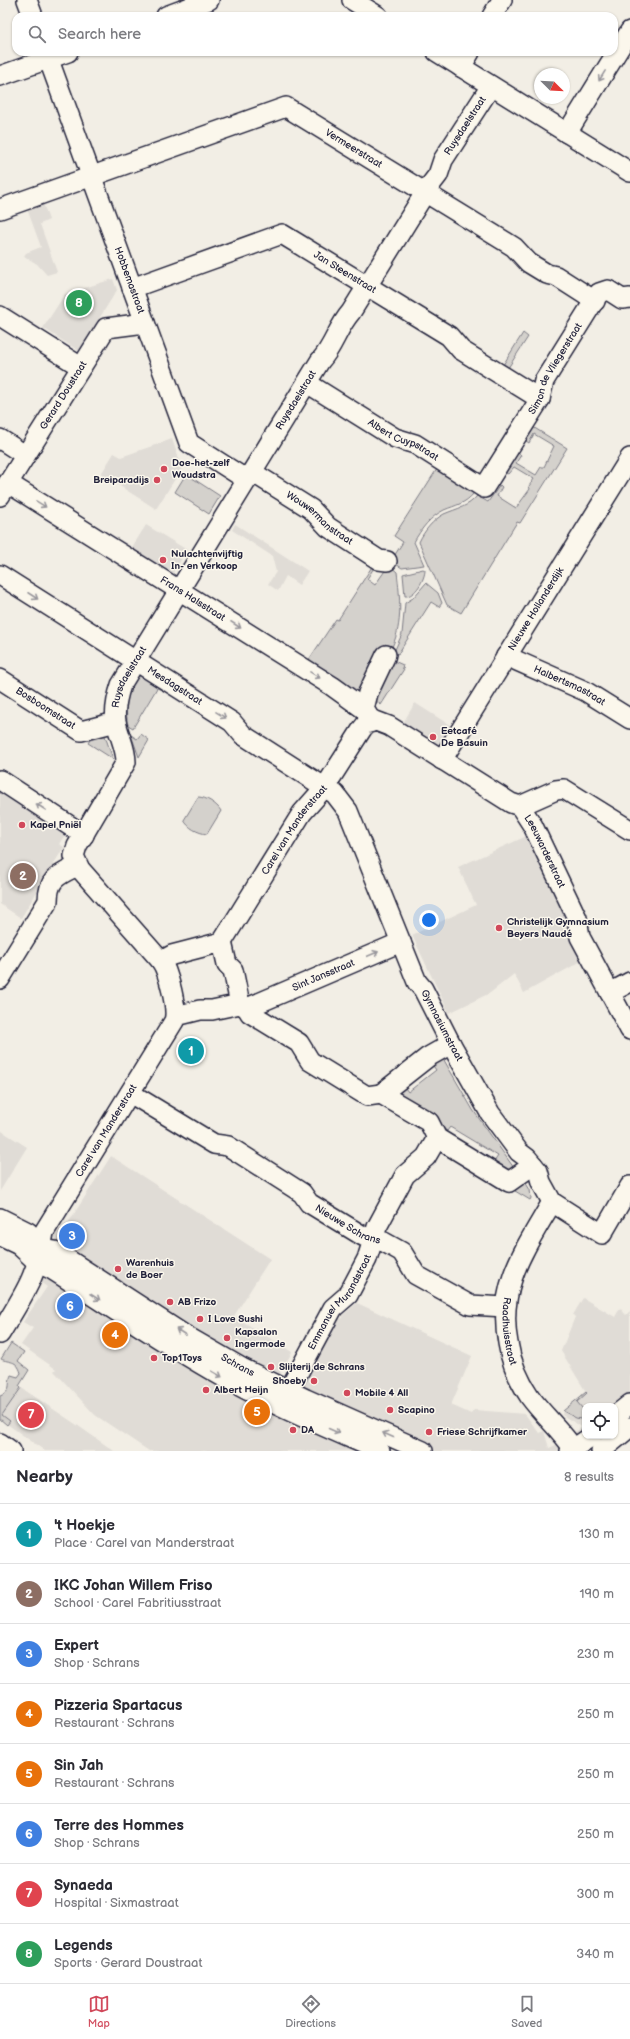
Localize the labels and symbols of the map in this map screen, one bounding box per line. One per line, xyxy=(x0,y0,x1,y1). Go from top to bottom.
north arrow xyxy=(534,68,570,104)
one-way arrow xyxy=(598,70,606,82)
street label: Ruysdaelstraat xyxy=(442,94,489,157)
street label: Vermeerstraat xyxy=(323,127,384,171)
street label: Hobbemastraat xyxy=(112,245,147,315)
street label: Jan Steenstraat xyxy=(311,249,378,296)
pin: 8 xyxy=(66,288,92,318)
street label: Simon de Vliegerstraat xyxy=(526,321,585,417)
street label: Gerard Doustraat xyxy=(37,359,90,432)
street label: Ruysdaelstraat xyxy=(273,368,319,432)
street label: Albert Cuypstraat xyxy=(366,417,441,463)
place label: Doe-het-zelf Woudstra xyxy=(172,457,230,481)
marker: Doe-het-zelf Woudstra xyxy=(159,464,169,474)
place label: Breiparadijs xyxy=(93,474,149,486)
marker: Breiparadijs xyxy=(152,475,162,485)
street label: Wouwermanstraat xyxy=(284,489,355,547)
one-way arrow xyxy=(35,500,47,508)
place label: Nulachtenvijftig In- en Verkoop xyxy=(171,548,243,572)
marker: Nulachtenvijftig In- en Verkoop xyxy=(158,555,168,565)
street label: Nieuwe Hollanderdijk xyxy=(506,565,567,653)
street label: Frans Halsstraat xyxy=(158,574,227,624)
one-way arrow xyxy=(27,593,39,601)
one-way arrow xyxy=(230,621,241,629)
street label: Ruysdaelstraat xyxy=(110,644,149,709)
street label: Halbertsmastraat xyxy=(532,663,607,708)
street label: Mesdagstraat xyxy=(145,664,205,708)
one-way arrow xyxy=(309,672,321,680)
street label: Bosboomstraat xyxy=(13,685,78,732)
one-way arrow xyxy=(215,711,227,719)
place label: Eetcafé De Basuin xyxy=(441,725,488,749)
marker: Eetcafé De Basuin xyxy=(428,732,438,742)
street label: Carel van Manderstraat xyxy=(259,783,330,877)
one-way arrow xyxy=(36,803,47,811)
street label: Leeuwarderstraat xyxy=(521,813,568,890)
place label: Kapel Pniël xyxy=(30,819,81,831)
marker: Kapel Pniël xyxy=(17,820,27,830)
pin: 2 xyxy=(10,861,36,891)
your location xyxy=(419,910,439,930)
place label: Christelijk Gymnasium Beyers Naudé xyxy=(507,916,609,940)
marker: Christelijk Gymnasium Beyers Naudé xyxy=(494,923,504,933)
one-way arrow xyxy=(366,950,378,957)
street label: Sint Jansstraat xyxy=(290,957,356,994)
street label: Gymnasiumstraat xyxy=(418,988,465,1063)
pin: 1 xyxy=(178,1036,204,1066)
street label: Carel van Manderstraat xyxy=(73,1082,140,1179)
street label: Nieuwe Schrans xyxy=(313,1202,382,1247)
pin: 3 xyxy=(59,1221,85,1251)
street label: Emmanuel Murandstraat xyxy=(306,1253,374,1352)
place label: Warenhuis de Boer xyxy=(126,1257,174,1281)
marker: Warenhuis de Boer xyxy=(113,1264,123,1274)
pin: 6 xyxy=(57,1291,83,1321)
one-way arrow xyxy=(89,1293,100,1301)
place label: AB Frizo xyxy=(177,1296,216,1308)
street label: Raadhuisstraat xyxy=(500,1296,519,1367)
marker: AB Frizo xyxy=(165,1297,175,1307)
place label: I Love Sushi xyxy=(208,1313,263,1325)
marker: I Love Sushi xyxy=(195,1314,205,1324)
pin: 4 xyxy=(102,1320,128,1350)
place label: Kapsalon Ingermode xyxy=(235,1326,285,1350)
one-way arrow xyxy=(175,1328,187,1336)
marker: Kapsalon Ingermode xyxy=(222,1333,232,1343)
street label: Schrans xyxy=(219,1351,256,1379)
place label: Top1Toys xyxy=(162,1352,202,1364)
marker: Top1Toys xyxy=(149,1353,159,1363)
place label: Slijterij de Schrans xyxy=(279,1361,365,1373)
marker: Slijterij de Schrans xyxy=(266,1362,276,1372)
one-way arrow xyxy=(211,1370,223,1378)
place label: Shoeby xyxy=(273,1375,306,1387)
marker: Shoeby xyxy=(309,1376,319,1386)
place label: Albert Heijn xyxy=(213,1384,269,1396)
marker: Albert Heijn xyxy=(201,1385,211,1395)
place label: Mobile 4 All xyxy=(355,1387,408,1399)
marker: Mobile 4 All xyxy=(342,1388,352,1398)
pin: 5 xyxy=(244,1397,270,1427)
pin: 7 xyxy=(18,1400,44,1430)
place label: Scapino xyxy=(398,1404,435,1416)
marker: Scapino xyxy=(385,1405,395,1415)
place label: DA xyxy=(301,1424,315,1436)
marker: DA xyxy=(288,1425,298,1435)
place label: Friese Schrijfkamer xyxy=(437,1426,528,1438)
one-way arrow xyxy=(328,1427,340,1435)
marker: Friese Schrijfkamer xyxy=(424,1427,434,1437)
one-way arrow xyxy=(382,1431,394,1438)

